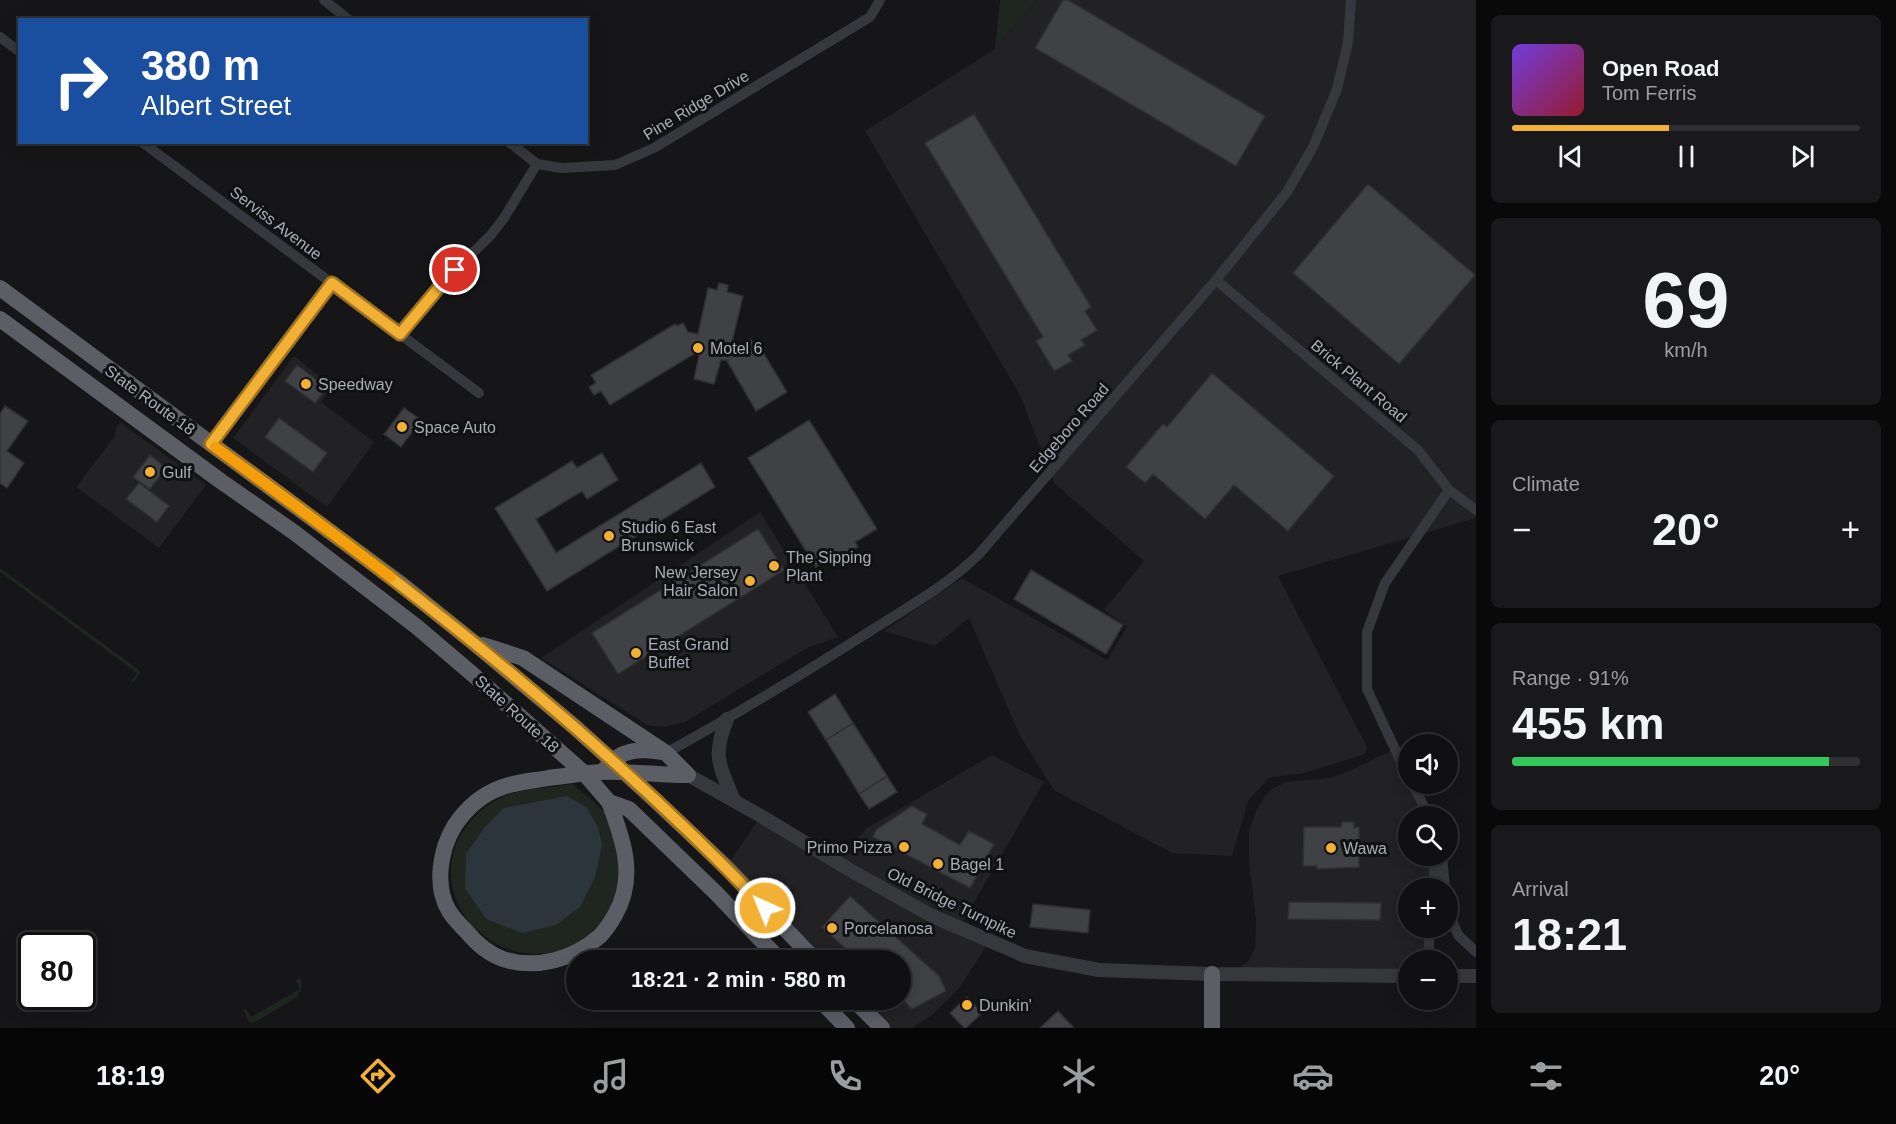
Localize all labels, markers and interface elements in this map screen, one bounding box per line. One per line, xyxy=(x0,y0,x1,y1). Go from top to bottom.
icon: right xyxy=(42,42,120,120)
text: 380 m xyxy=(141,42,260,89)
text: Open Road xyxy=(1602,56,1719,81)
street label: Pine Ridge Drive xyxy=(640,67,752,143)
text: Tom Ferris xyxy=(1602,82,1696,104)
text: Albert Street xyxy=(141,91,291,121)
icon: previous xyxy=(1554,140,1587,173)
icon: pause xyxy=(1670,140,1703,173)
icon: next xyxy=(1786,140,1819,173)
street label: Serviss Avenue xyxy=(227,183,325,263)
pin xyxy=(429,244,480,295)
icon: arrive xyxy=(438,253,471,286)
text: 69 xyxy=(1643,256,1729,344)
street label: Brick Plant Road xyxy=(1308,336,1410,426)
text: km/h xyxy=(1664,339,1708,361)
place label: Motel 6 xyxy=(710,340,763,357)
marker: Motel 6 xyxy=(691,341,705,355)
street label: State Route 18 xyxy=(102,362,198,438)
place label: Speedway xyxy=(318,376,393,393)
marker: Speedway xyxy=(299,377,313,391)
street label: Edgeboro Road xyxy=(1026,380,1112,476)
place label: Space Auto xyxy=(414,419,496,436)
marker: Space Auto xyxy=(395,420,409,434)
place label: Gulf xyxy=(162,464,192,481)
marker: Gulf xyxy=(143,465,157,479)
text: Climate xyxy=(1512,473,1580,495)
text: 20° xyxy=(1652,504,1720,555)
text: − xyxy=(1512,511,1531,548)
text: + xyxy=(1841,511,1860,548)
place label: Studio 6 East Brunswick xyxy=(621,519,717,554)
marker: Studio 6 East Brunswick xyxy=(602,529,616,543)
place label: The Sipping Plant xyxy=(786,549,871,584)
marker: The Sipping Plant xyxy=(767,559,781,573)
place label: New Jersey Hair Salon xyxy=(654,564,738,599)
marker: New Jersey Hair Salon xyxy=(743,574,757,588)
place label: East Grand Buffet xyxy=(648,636,729,671)
marker: East Grand Buffet xyxy=(629,646,643,660)
text: Range · 91% xyxy=(1512,667,1629,689)
street label: State Route 18 xyxy=(472,672,562,756)
text: 455 km xyxy=(1512,698,1665,749)
map controls xyxy=(1398,734,1458,1010)
button: sound xyxy=(1398,734,1458,794)
button: search xyxy=(1398,806,1458,866)
place label: Primo Pizza xyxy=(807,839,892,856)
marker: Primo Pizza xyxy=(897,840,911,854)
place label: Wawa xyxy=(1343,840,1387,857)
marker: Wawa xyxy=(1324,841,1338,855)
place label: Bagel 1 xyxy=(950,856,1004,873)
marker: Bagel 1 xyxy=(931,857,945,871)
street label: Old Bridge Turnpike xyxy=(885,864,1019,942)
position arrow xyxy=(733,876,797,940)
button: + xyxy=(1398,878,1458,938)
text: Arrival xyxy=(1512,878,1569,900)
text: 18:21 xyxy=(1512,909,1627,960)
place label: Porcelanosa xyxy=(844,920,933,937)
marker: Porcelanosa xyxy=(825,921,839,935)
speed limit sign: 80 xyxy=(18,932,96,1010)
button: − xyxy=(1398,950,1458,1010)
text: 18:21 · 2 min · 580 m xyxy=(631,967,846,992)
place label: Dunkin' xyxy=(979,997,1032,1014)
marker: Dunkin' xyxy=(960,998,974,1012)
icon: directions xyxy=(357,1055,399,1097)
icon: music xyxy=(590,1055,632,1097)
icon: phone xyxy=(824,1055,866,1097)
icon: climate xyxy=(1058,1055,1100,1097)
icon: car xyxy=(1292,1055,1334,1097)
icon: filters xyxy=(1525,1055,1567,1097)
text: 18:19 xyxy=(96,1061,165,1091)
text: 20° xyxy=(1759,1061,1800,1091)

